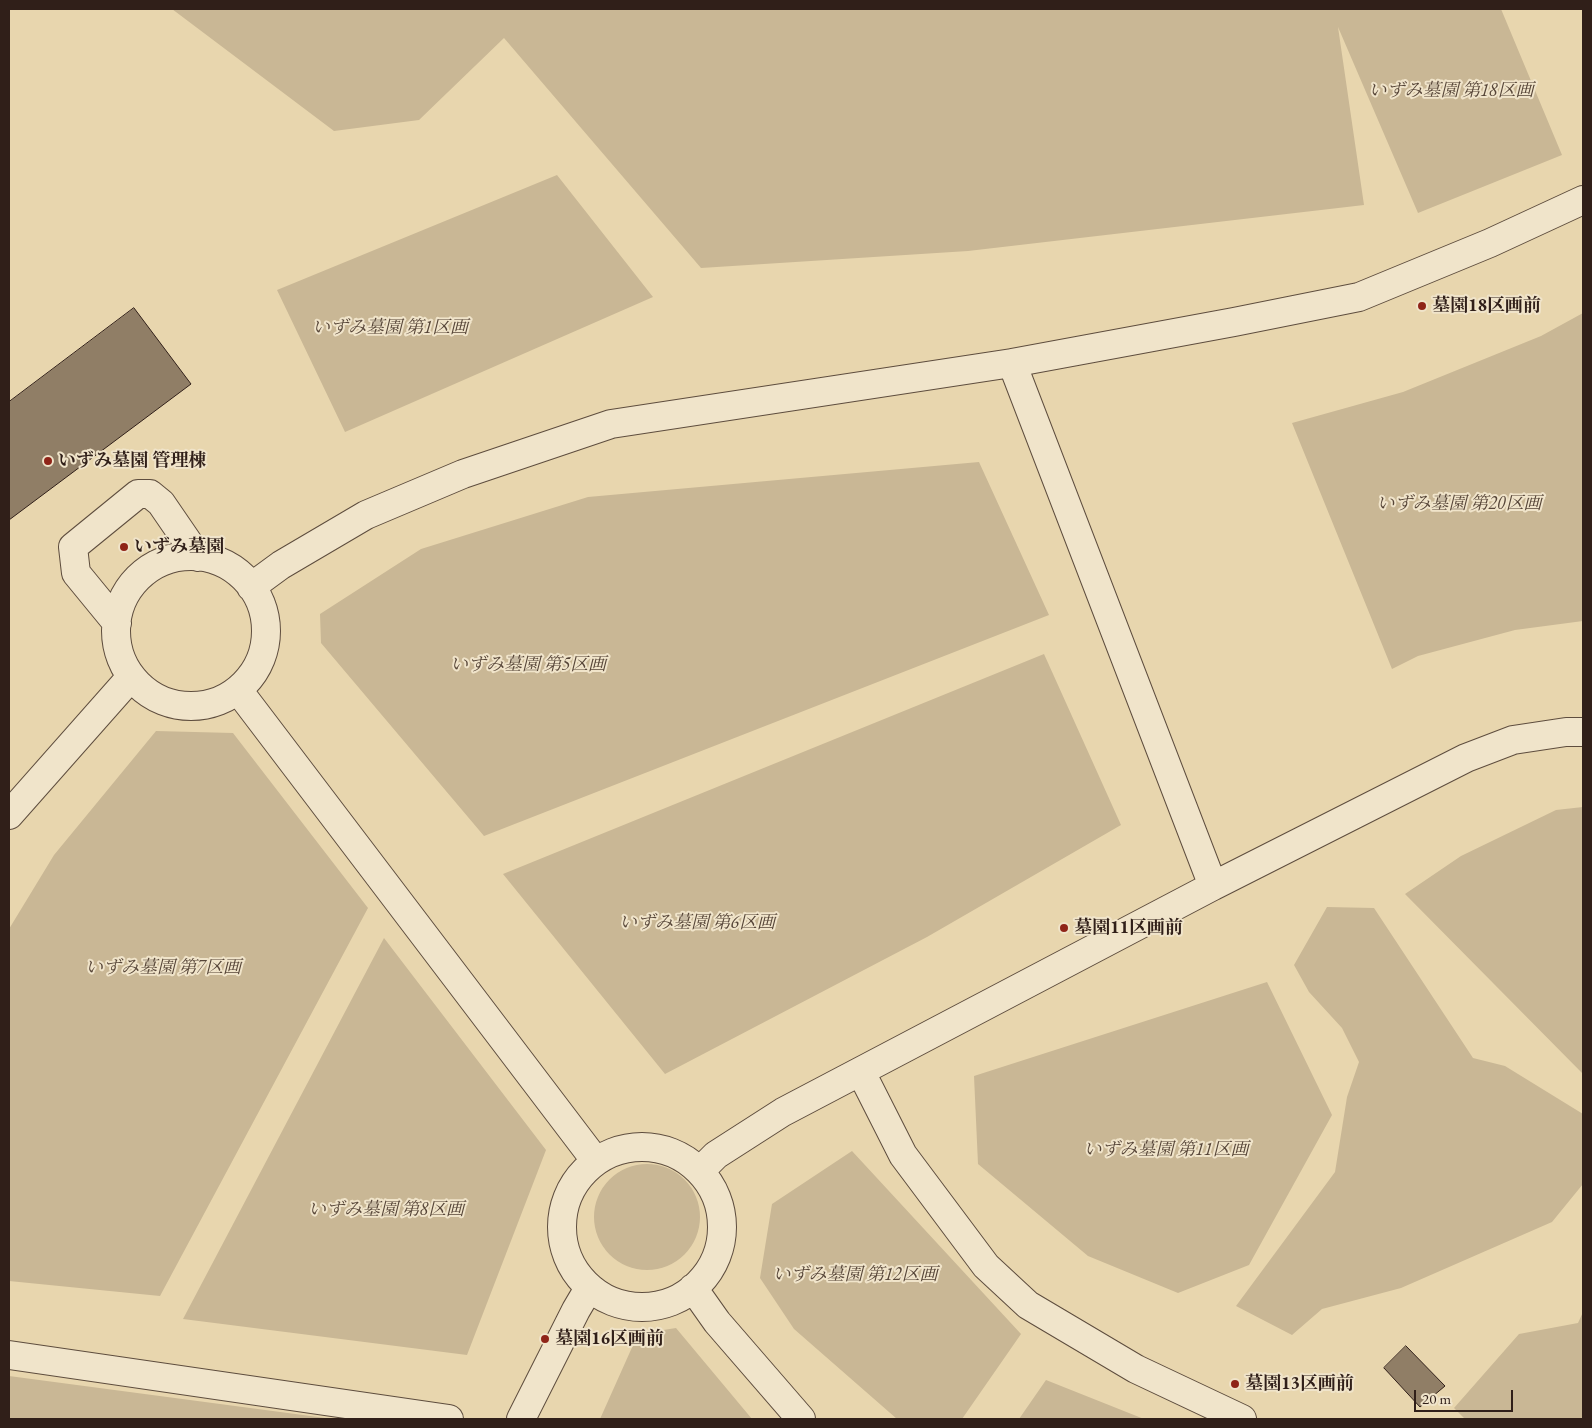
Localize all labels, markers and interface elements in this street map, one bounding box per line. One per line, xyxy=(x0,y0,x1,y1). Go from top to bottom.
park label: いずみ墓園 第18区画 xyxy=(1369,80,1533,102)
place label: 墓園18区画前 xyxy=(1432,295,1541,317)
marker: 墓園18区画前 xyxy=(1416,300,1428,312)
park label: いずみ墓園 第1区画 xyxy=(312,317,468,339)
place label: いずみ墓園 管理棟 xyxy=(58,450,206,472)
marker: いずみ墓園 管理棟 xyxy=(42,455,54,467)
park label: いずみ墓園 第20区画 xyxy=(1377,493,1541,515)
place label: いずみ墓園 xyxy=(134,536,224,558)
marker: いずみ墓園 xyxy=(118,541,130,553)
park label: いずみ墓園 第5区画 xyxy=(450,654,606,676)
park label: いずみ墓園 第6区画 xyxy=(619,912,775,934)
place label: 墓園11区画前 xyxy=(1074,917,1183,939)
marker: 墓園11区画前 xyxy=(1058,922,1070,934)
park label: いずみ墓園 第7区画 xyxy=(85,957,241,979)
park label: いずみ墓園 第11区画 xyxy=(1084,1139,1248,1161)
park label: いずみ墓園 第8区画 xyxy=(308,1199,464,1221)
park label: いずみ墓園 第12区画 xyxy=(773,1264,937,1286)
place label: 墓園16区画前 xyxy=(555,1328,664,1350)
marker: 墓園16区画前 xyxy=(539,1333,551,1345)
place label: 墓園13区画前 xyxy=(1245,1373,1354,1395)
marker: 墓園13区画前 xyxy=(1229,1378,1241,1390)
scale bar xyxy=(1417,1380,1516,1412)
text: 20 m xyxy=(1422,1389,1451,1408)

